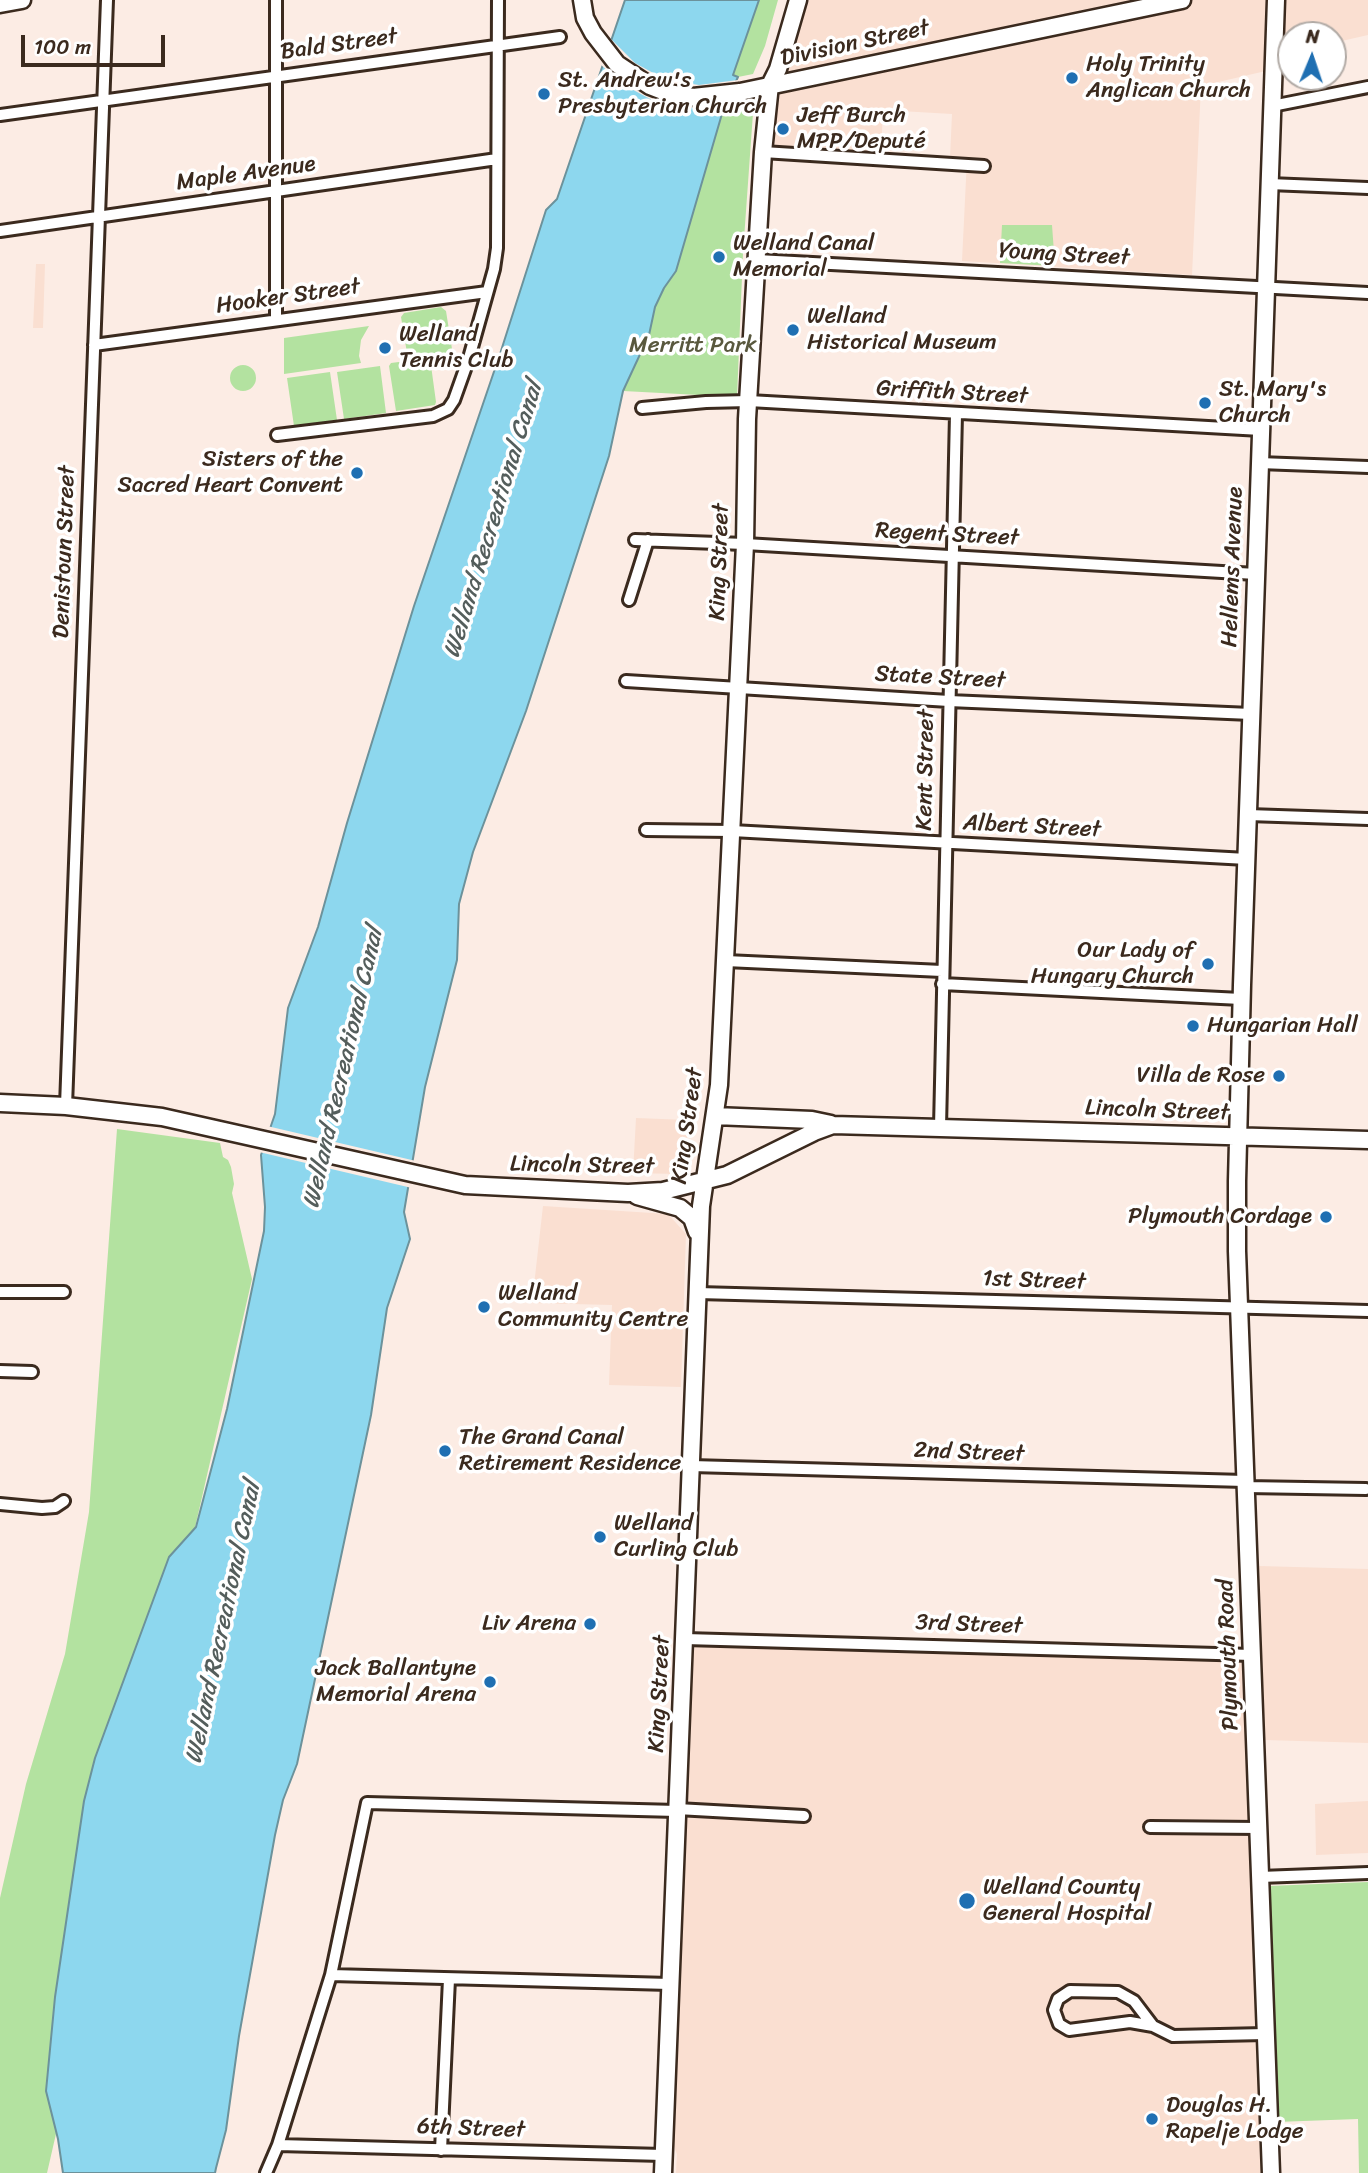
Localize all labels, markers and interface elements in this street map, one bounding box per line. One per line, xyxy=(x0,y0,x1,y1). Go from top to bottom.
street label: Division Street xyxy=(778,15,932,73)
text: N xyxy=(1306,20,1320,53)
scale bar xyxy=(24,21,168,65)
north arrow xyxy=(1277,21,1347,91)
street label: Bald Street xyxy=(279,23,399,67)
text: 100 m xyxy=(34,28,91,66)
place label: Holy Trinity Anglican Church xyxy=(1086,51,1251,105)
place label: St. Andrew's Presbyterian Church xyxy=(558,67,767,121)
marker: Holy Trinity Anglican Church xyxy=(1064,70,1080,86)
marker: St. Andrew's Presbyterian Church xyxy=(536,86,552,102)
place label: Jeff Burch MPP/Deputé xyxy=(797,102,926,156)
marker: Jeff Burch MPP/Deputé xyxy=(775,121,791,137)
street label: Maple Avenue xyxy=(175,151,317,197)
place label: Welland Canal Memorial xyxy=(733,230,874,284)
street label: Young Street xyxy=(998,238,1130,272)
marker: Welland Canal Memorial xyxy=(711,249,727,265)
street label: Hooker Street xyxy=(214,273,362,321)
place label: Welland Historical Museum xyxy=(807,303,997,357)
place label: Welland Tennis Club xyxy=(399,321,514,375)
marker: Welland Historical Museum xyxy=(785,322,801,338)
park label: Merritt Park xyxy=(629,332,757,360)
marker: Welland Tennis Club xyxy=(377,340,393,356)
street label: Griffith Street xyxy=(876,375,1028,411)
place label: St. Mary's Church xyxy=(1219,376,1326,430)
water label: Welland Recreational Canal xyxy=(438,379,550,661)
marker: St. Mary's Church xyxy=(1197,395,1213,411)
place label: Sisters of the Sacred Heart Convent xyxy=(118,446,343,500)
street label: Denistoun Street xyxy=(48,465,82,639)
marker: Sisters of the Sacred Heart Convent xyxy=(349,465,365,481)
street label: Hellems Avenue xyxy=(1216,486,1250,648)
street label: King Street xyxy=(704,503,736,621)
street label: Regent Street xyxy=(875,517,1019,553)
street label: State Street xyxy=(874,661,1006,695)
street label: Kent Street xyxy=(911,709,941,831)
street label: Albert Street xyxy=(962,810,1102,844)
water label: Welland Recreational Canal xyxy=(298,925,390,1211)
place label: Our Lady of Hungary Church xyxy=(1031,937,1194,991)
marker: Our Lady of Hungary Church xyxy=(1200,956,1216,972)
place label: Hungarian Hall xyxy=(1207,1012,1358,1040)
marker: Hungarian Hall xyxy=(1185,1018,1201,1034)
place label: Villa de Rose xyxy=(1136,1062,1265,1090)
street label: King Street xyxy=(666,1066,710,1186)
marker: Villa de Rose xyxy=(1271,1068,1287,1084)
street label: Lincoln Street xyxy=(1084,1095,1230,1127)
street label: Lincoln Street xyxy=(510,1151,654,1181)
place label: Plymouth Cordage xyxy=(1128,1203,1312,1231)
marker: Plymouth Cordage xyxy=(1318,1209,1334,1225)
street label: 1st Street xyxy=(982,1265,1086,1297)
place label: Welland Community Centre xyxy=(498,1280,688,1334)
marker: Welland Community Centre xyxy=(476,1299,492,1315)
place label: The Grand Canal Retirement Residence xyxy=(459,1424,681,1478)
street label: 2nd Street xyxy=(913,1437,1025,1469)
marker: The Grand Canal Retirement Residence xyxy=(437,1443,453,1459)
water label: Welland Recreational Canal xyxy=(180,1480,268,1766)
place label: Welland Curling Club xyxy=(614,1510,739,1564)
marker: Welland Curling Club xyxy=(592,1529,608,1545)
street label: Plymouth Road xyxy=(1213,1579,1245,1731)
street label: 3rd Street xyxy=(915,1609,1023,1641)
place label: Liv Arena xyxy=(482,1610,576,1638)
marker: Liv Arena xyxy=(582,1616,598,1632)
street label: King Street xyxy=(643,1635,677,1753)
place label: Jack Ballantyne Memorial Arena xyxy=(315,1655,476,1709)
marker: Jack Ballantyne Memorial Arena xyxy=(482,1674,498,1690)
place label: Welland County General Hospital xyxy=(983,1874,1151,1928)
marker: Welland County General Hospital xyxy=(957,1891,977,1911)
place label: Douglas H. Rapelje Lodge xyxy=(1166,2092,1304,2146)
marker: Douglas H. Rapelje Lodge xyxy=(1144,2111,1160,2127)
street label: 6th Street xyxy=(417,2113,525,2145)

